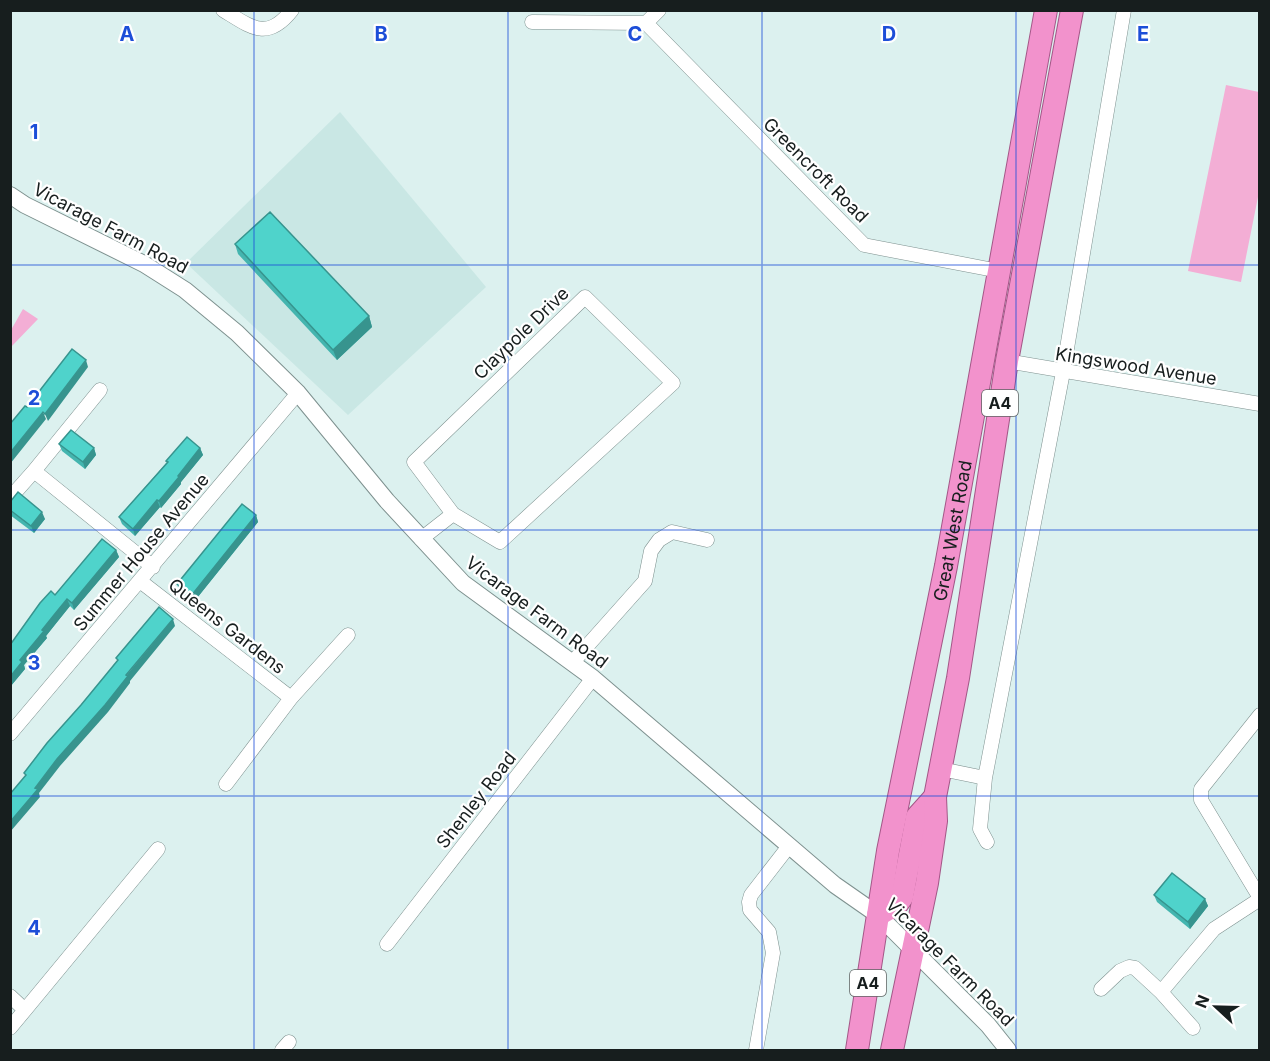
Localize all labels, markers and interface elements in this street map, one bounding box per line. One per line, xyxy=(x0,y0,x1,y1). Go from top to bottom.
text: A xyxy=(120,22,135,46)
text: B xyxy=(374,22,388,46)
text: C xyxy=(628,22,642,46)
text: D xyxy=(882,22,896,46)
text: E xyxy=(1137,22,1149,46)
street label: Greencroft Road xyxy=(759,113,873,227)
text: 1 xyxy=(30,120,38,144)
street label: Vicarage Farm Road xyxy=(30,178,192,278)
street label: Claypole Drive xyxy=(469,282,573,384)
street label: Kingswood Avenue xyxy=(1054,343,1218,389)
text: 2 xyxy=(28,386,40,410)
road number: A4 xyxy=(982,390,1018,416)
street label: Great West Road xyxy=(929,459,975,603)
street label: Summer House Avenue xyxy=(69,469,213,635)
street label: Vicarage Farm Road xyxy=(462,552,612,672)
street label: Queens Gardens xyxy=(164,574,290,678)
text: 3 xyxy=(28,651,40,675)
street label: Shenley Road xyxy=(432,748,520,852)
street label: Vicarage Farm Road xyxy=(882,894,1018,1030)
text: 4 xyxy=(27,916,41,940)
road number: A4 xyxy=(850,970,886,996)
north arrow xyxy=(1186,977,1246,1037)
text: N xyxy=(1191,992,1214,1011)

